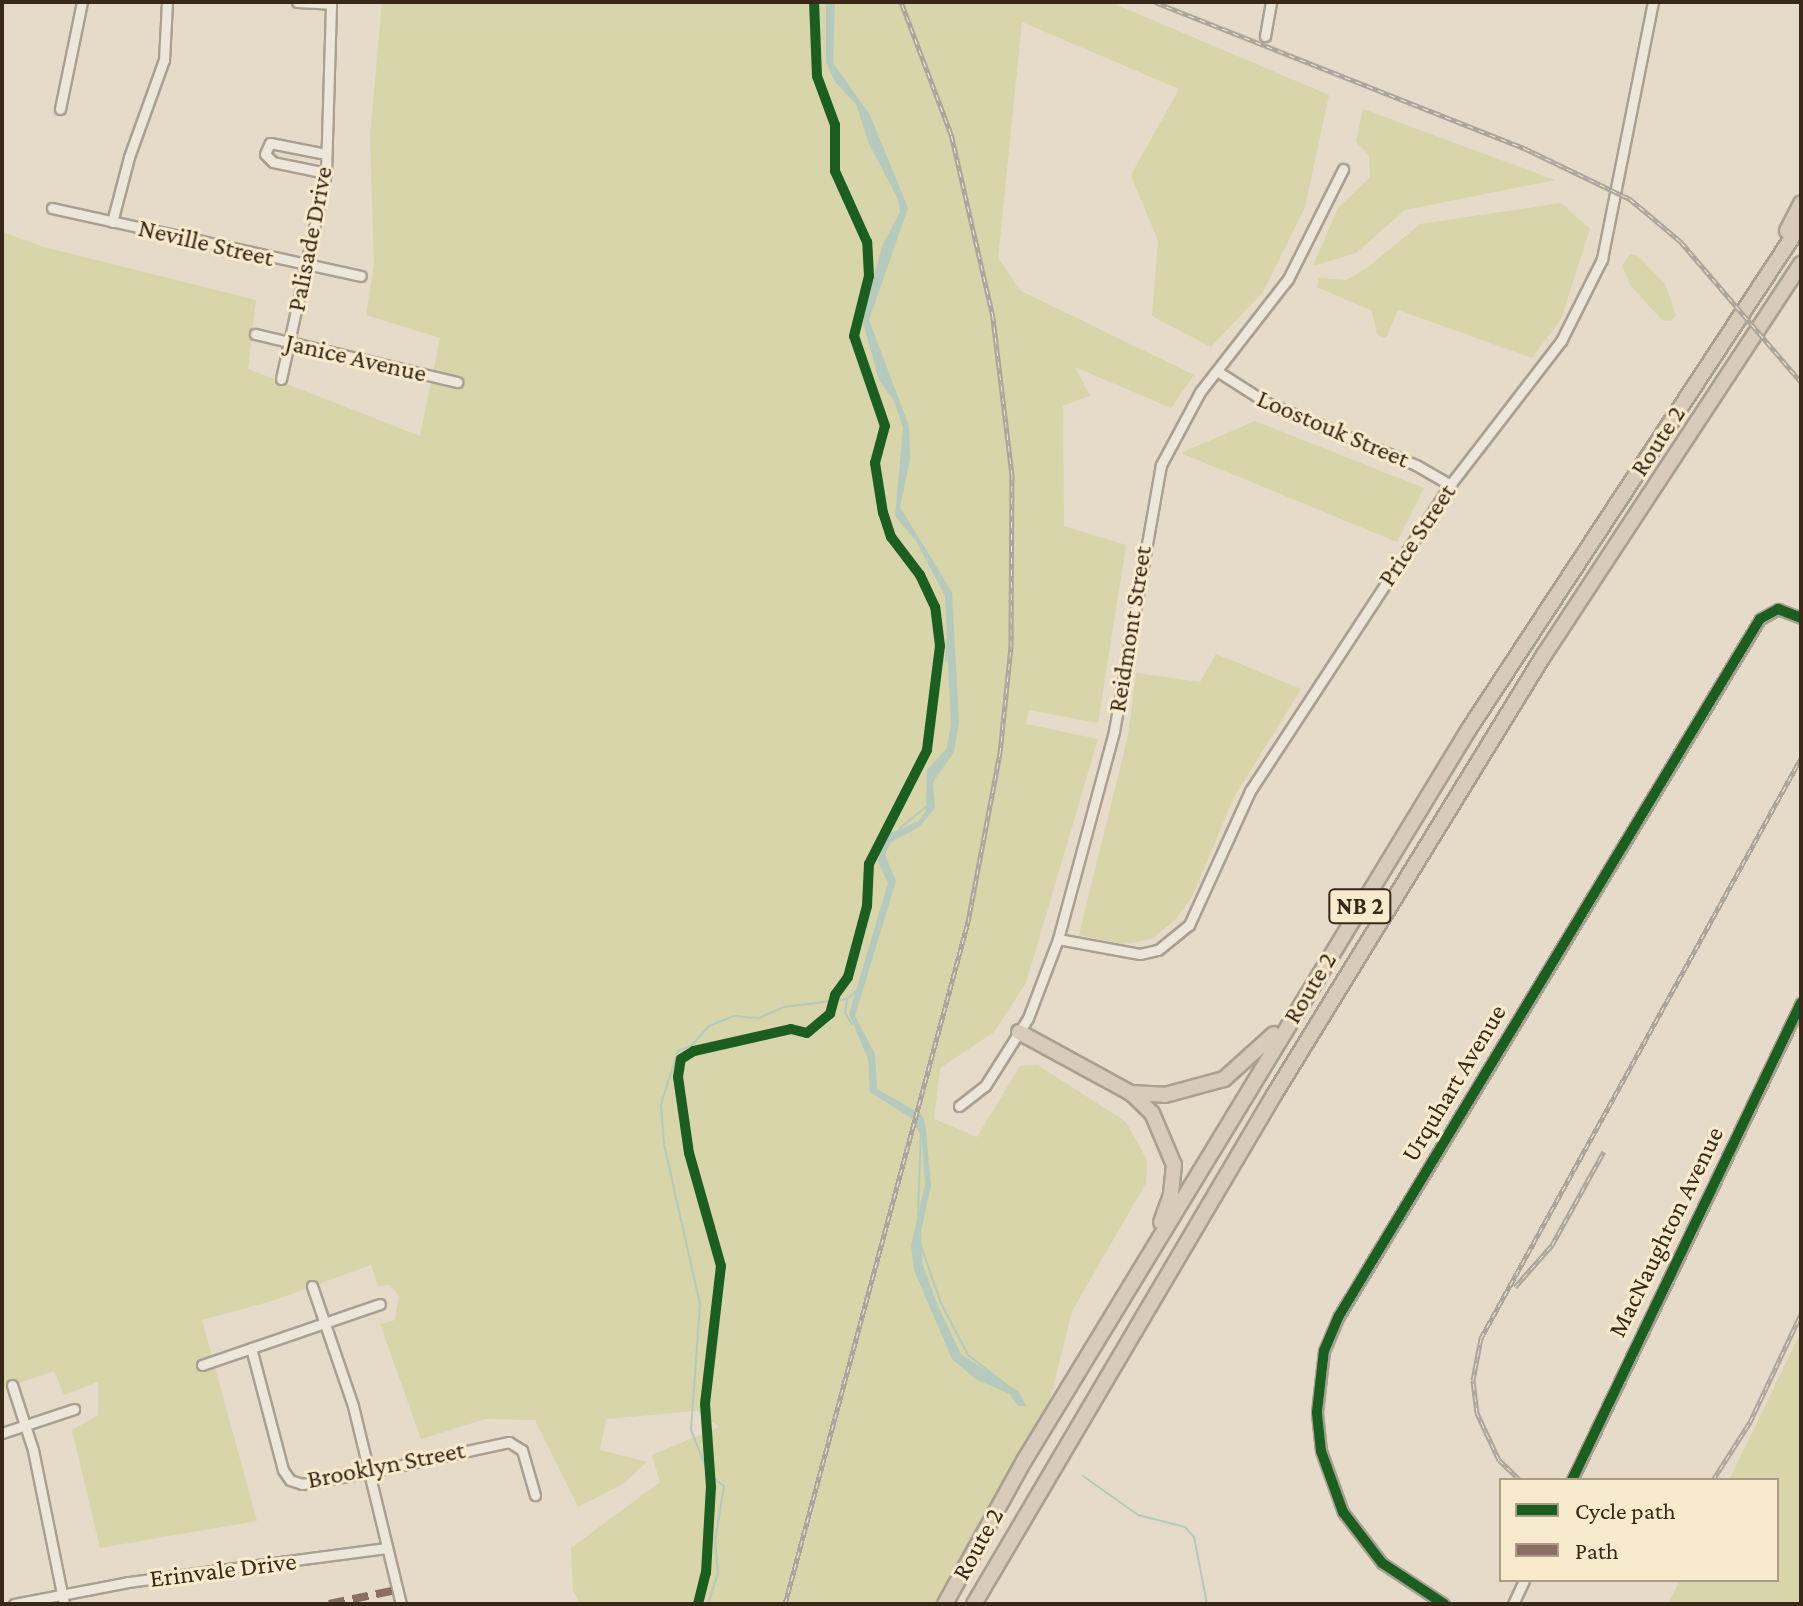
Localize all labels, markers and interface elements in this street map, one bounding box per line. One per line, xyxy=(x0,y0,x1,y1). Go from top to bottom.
street label: Palisade Drive xyxy=(281,164,339,314)
street label: Neville Street xyxy=(135,212,277,274)
street label: Janice Avenue xyxy=(282,327,430,389)
street label: Loostouk Street xyxy=(1252,383,1414,475)
street label: Route 2 xyxy=(1624,400,1692,482)
street label: Price Street xyxy=(1371,478,1463,592)
street label: Reidmont Street xyxy=(1101,544,1159,714)
road number: NB 2 xyxy=(1328,886,1392,926)
street label: Route 2 xyxy=(1277,947,1343,1029)
street label: Urquhart Avenue xyxy=(1395,999,1513,1167)
street label: MacNaughton Avenue xyxy=(1601,1122,1731,1342)
street label: Brooklyn Street xyxy=(305,1434,467,1496)
legend xyxy=(1499,1478,1779,1582)
text: Cycle path xyxy=(1575,1497,1676,1524)
street label: Route 2 xyxy=(945,1502,1011,1586)
text: Path xyxy=(1575,1537,1619,1564)
street label: Erinvale Drive xyxy=(148,1546,298,1594)

